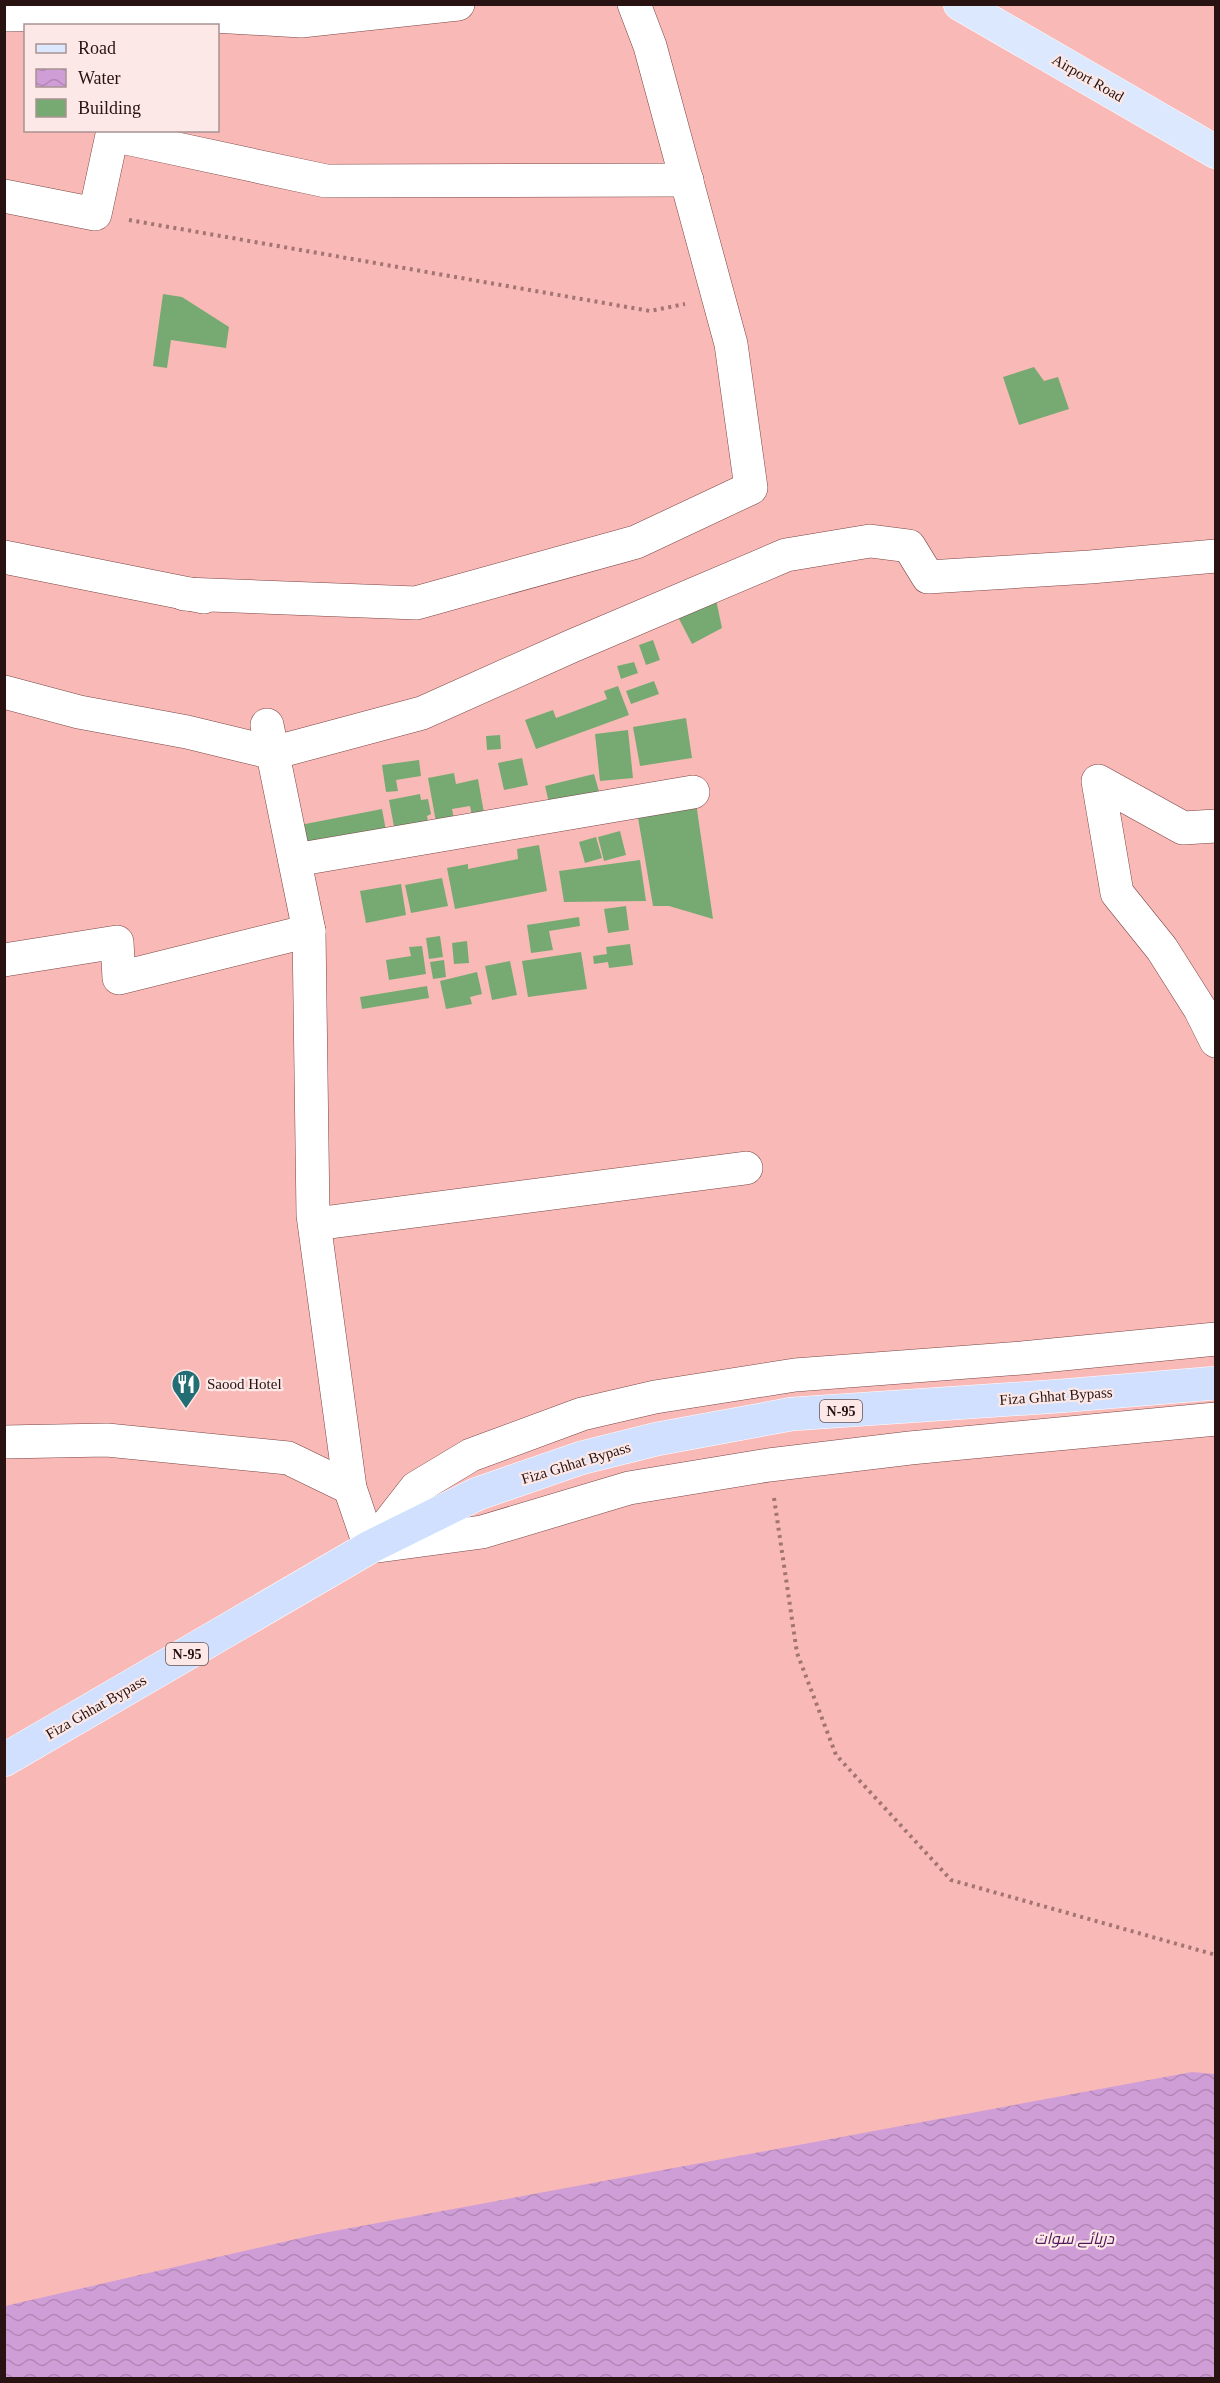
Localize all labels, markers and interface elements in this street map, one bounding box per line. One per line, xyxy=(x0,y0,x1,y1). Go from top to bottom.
legend xyxy=(24,24,219,132)
text: Road xyxy=(78,38,116,58)
street label: Airport Road xyxy=(1050,51,1127,105)
text: Water xyxy=(78,68,121,88)
text: Building xyxy=(78,98,141,118)
restaurant icon: Saood Hotel xyxy=(170,1368,202,1410)
place label: Saood Hotel xyxy=(207,1376,282,1392)
street label: Fiza Ghhat Bypass xyxy=(999,1384,1113,1408)
road number: N-95 xyxy=(820,1400,862,1422)
street label: Fiza Ghhat Bypass xyxy=(519,1439,633,1487)
road number: N-95 xyxy=(166,1643,208,1665)
street label: Fiza Ghhat Bypass xyxy=(43,1672,149,1742)
water label: دریائے سوات xyxy=(1034,2230,1115,2248)

